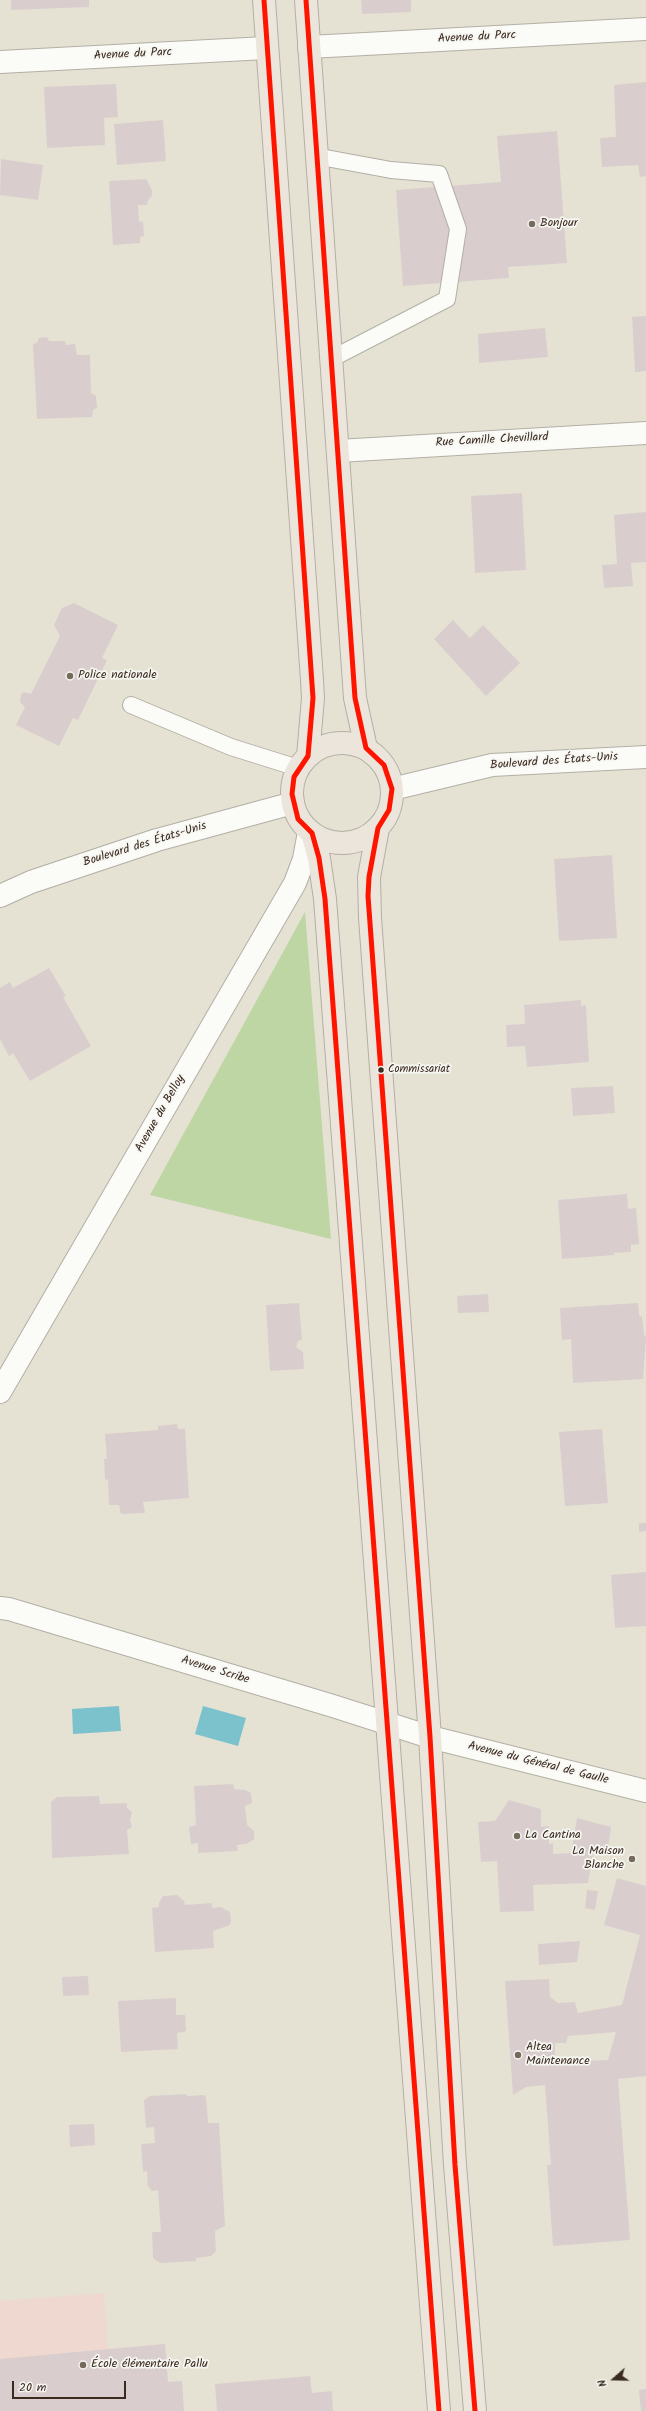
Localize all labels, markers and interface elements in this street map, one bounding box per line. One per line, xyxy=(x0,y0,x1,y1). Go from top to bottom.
street label: Avenue du Parc xyxy=(438,29,516,47)
street label: Avenue du Parc xyxy=(94,46,172,64)
place label: Bonjour xyxy=(540,217,578,231)
marker: Bonjour xyxy=(527,219,537,229)
street label: Rue Camille Chevillard xyxy=(435,431,549,451)
place label: Police nationale xyxy=(78,669,157,683)
marker: Police nationale xyxy=(65,671,75,681)
street label: Boulevard des États-Unis xyxy=(490,750,618,774)
street label: Boulevard des États-Unis xyxy=(82,819,208,871)
place label: Commissariat xyxy=(388,1063,450,1077)
marker: Commissariat xyxy=(376,1065,386,1075)
street label: Avenue du Belloy xyxy=(133,1073,189,1155)
street label: Avenue Scribe xyxy=(179,1654,251,1688)
street label: Avenue du Général de Gaulle xyxy=(466,1740,610,1788)
place label: La Cantina xyxy=(525,1829,581,1843)
marker: La Cantina xyxy=(512,1831,522,1841)
place label: La Maison Blanche xyxy=(572,1845,624,1873)
marker: La Maison Blanche xyxy=(627,1854,637,1864)
place label: Altea Maintenance xyxy=(526,2041,590,2069)
marker: Altea Maintenance xyxy=(513,2050,523,2060)
place label: École élémentaire Pallu xyxy=(91,2358,208,2372)
north arrow xyxy=(594,2359,634,2399)
marker: École élémentaire Pallu xyxy=(78,2360,88,2370)
scale bar xyxy=(14,2373,128,2399)
text: N xyxy=(593,2377,612,2389)
text: 20 m xyxy=(19,2378,46,2397)

